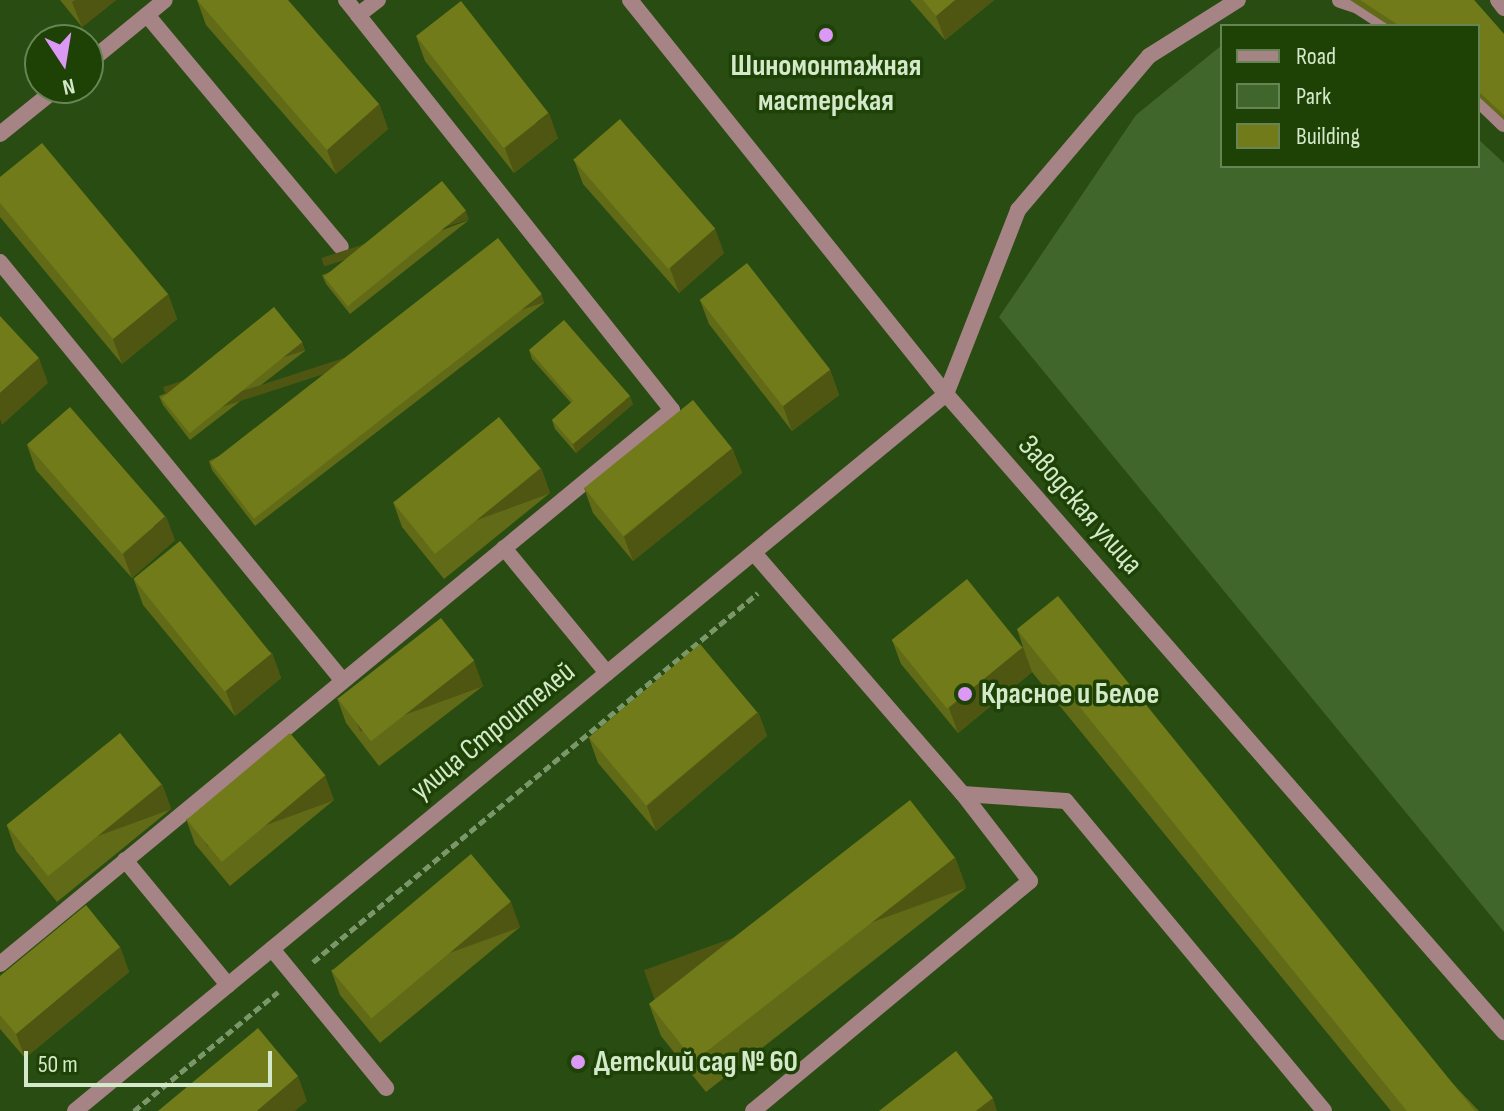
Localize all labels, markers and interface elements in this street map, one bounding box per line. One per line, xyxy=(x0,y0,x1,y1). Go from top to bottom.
north arrow xyxy=(24,24,104,104)
legend xyxy=(1220,24,1480,168)
marker: Шиномонтажная мастерская xyxy=(817,26,835,44)
text: Road xyxy=(1296,42,1336,71)
place label: Шиномонтажная мастерская xyxy=(731,48,921,118)
text: N xyxy=(60,72,77,100)
text: Park xyxy=(1296,82,1331,111)
text: Building xyxy=(1296,122,1360,151)
street label: Заводская улица xyxy=(1010,428,1150,582)
street label: улица Строителей xyxy=(404,654,582,808)
place label: Красное и Белое xyxy=(981,676,1159,712)
marker: Красное и Белое xyxy=(956,685,974,703)
scale bar xyxy=(28,1035,276,1085)
place label: Детский сад № 60 xyxy=(594,1044,798,1080)
text: 50 m xyxy=(38,1050,78,1079)
marker: Детский сад № 60 xyxy=(569,1053,587,1071)

